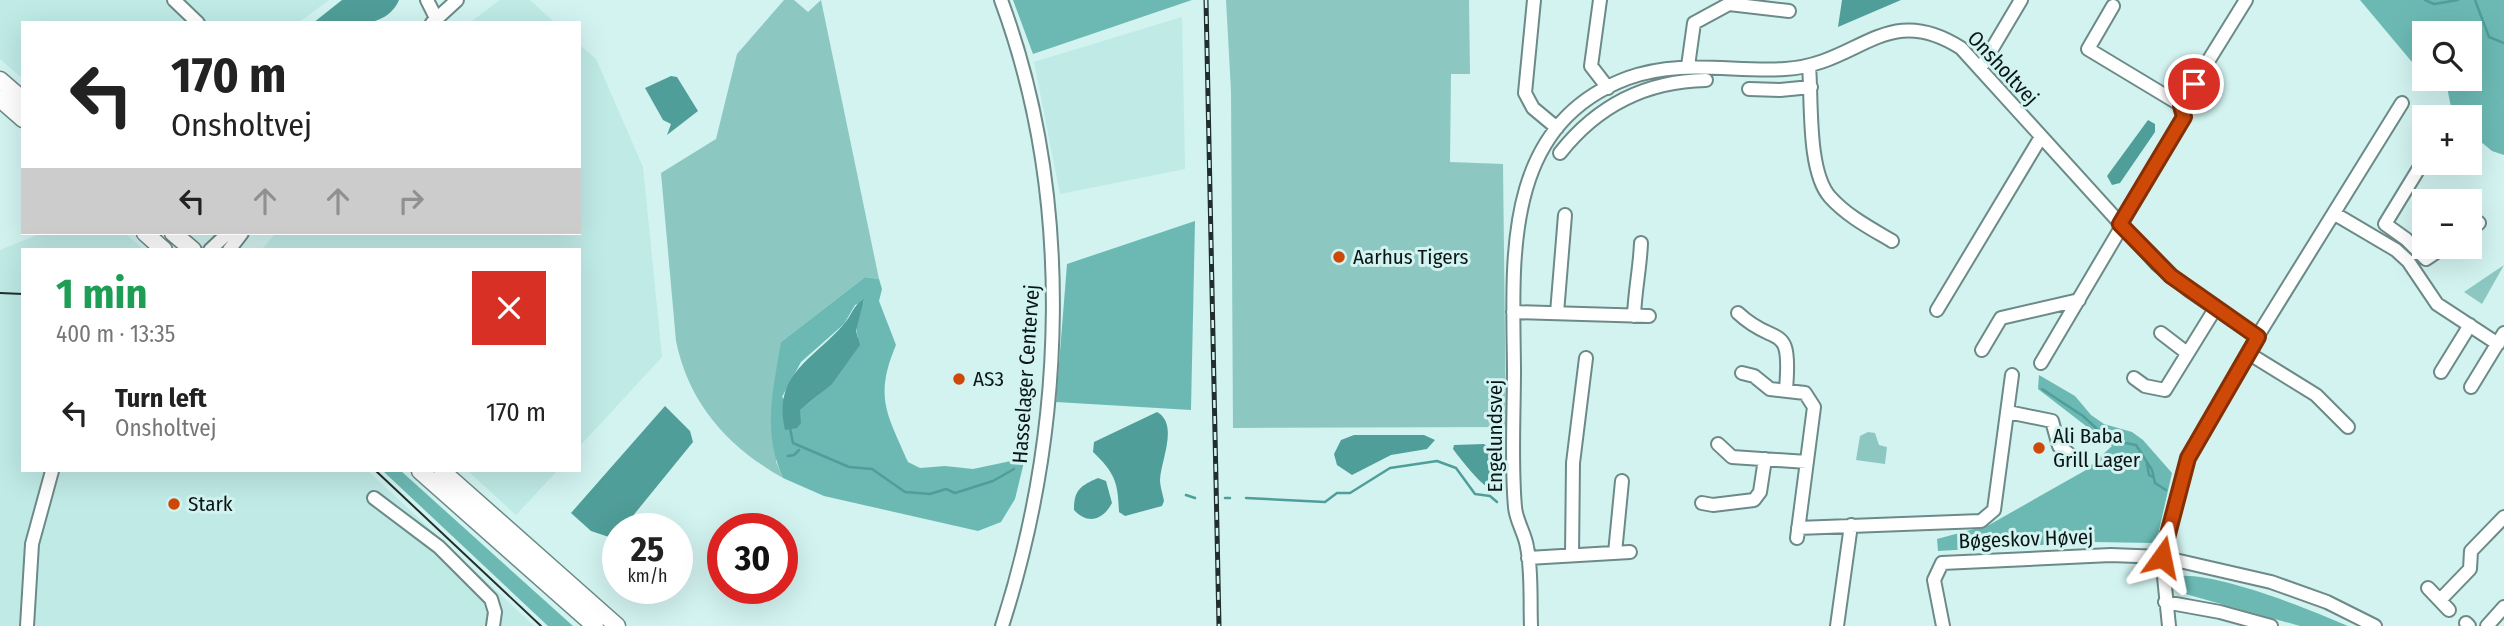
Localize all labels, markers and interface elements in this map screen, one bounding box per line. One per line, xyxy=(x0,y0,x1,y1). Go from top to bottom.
map controls xyxy=(2412,21,2482,259)
button: search xyxy=(2412,21,2482,91)
street label: Onsholtvej xyxy=(1962,25,2044,111)
text: 170 m xyxy=(171,46,287,105)
icon: left xyxy=(56,49,147,140)
pin xyxy=(2164,54,2224,114)
icon: arrive xyxy=(2175,65,2213,103)
button: + xyxy=(2412,105,2482,175)
text: Onsholtvej xyxy=(171,106,312,144)
icon: left xyxy=(173,182,211,220)
icon: ahead xyxy=(246,182,284,220)
icon: ahead xyxy=(319,182,357,220)
icon: right xyxy=(392,182,430,220)
button: − xyxy=(2412,189,2482,259)
place label: Aarhus Tigers xyxy=(1353,244,1469,270)
marker: Aarhus Tigers xyxy=(1331,249,1347,265)
text: 1 min xyxy=(56,269,147,319)
button: close xyxy=(472,271,546,345)
street label: Hasselager Centervej xyxy=(1007,284,1045,464)
text: 400 m · 13:35 xyxy=(56,320,175,348)
place label: AS3 xyxy=(973,366,1004,392)
marker: AS3 xyxy=(951,371,967,387)
street label: Engelundsvej xyxy=(1482,379,1508,493)
text: Turn left xyxy=(115,383,207,414)
icon: left xyxy=(56,394,94,432)
text: 170 m xyxy=(486,397,546,428)
text: Onsholtvej xyxy=(115,414,216,442)
place label: Ali Baba Grill Lager xyxy=(2053,423,2141,473)
marker: Ali Baba Grill Lager xyxy=(2031,440,2047,456)
place label: Stark xyxy=(188,491,233,517)
marker: Stark xyxy=(166,496,182,512)
speed limit sign: 30 xyxy=(707,513,798,604)
position arrow xyxy=(2125,520,2199,594)
street label: Bøgeskov Høvej xyxy=(1958,524,2094,554)
text: 25 xyxy=(631,528,664,570)
text: km/h xyxy=(627,565,668,587)

